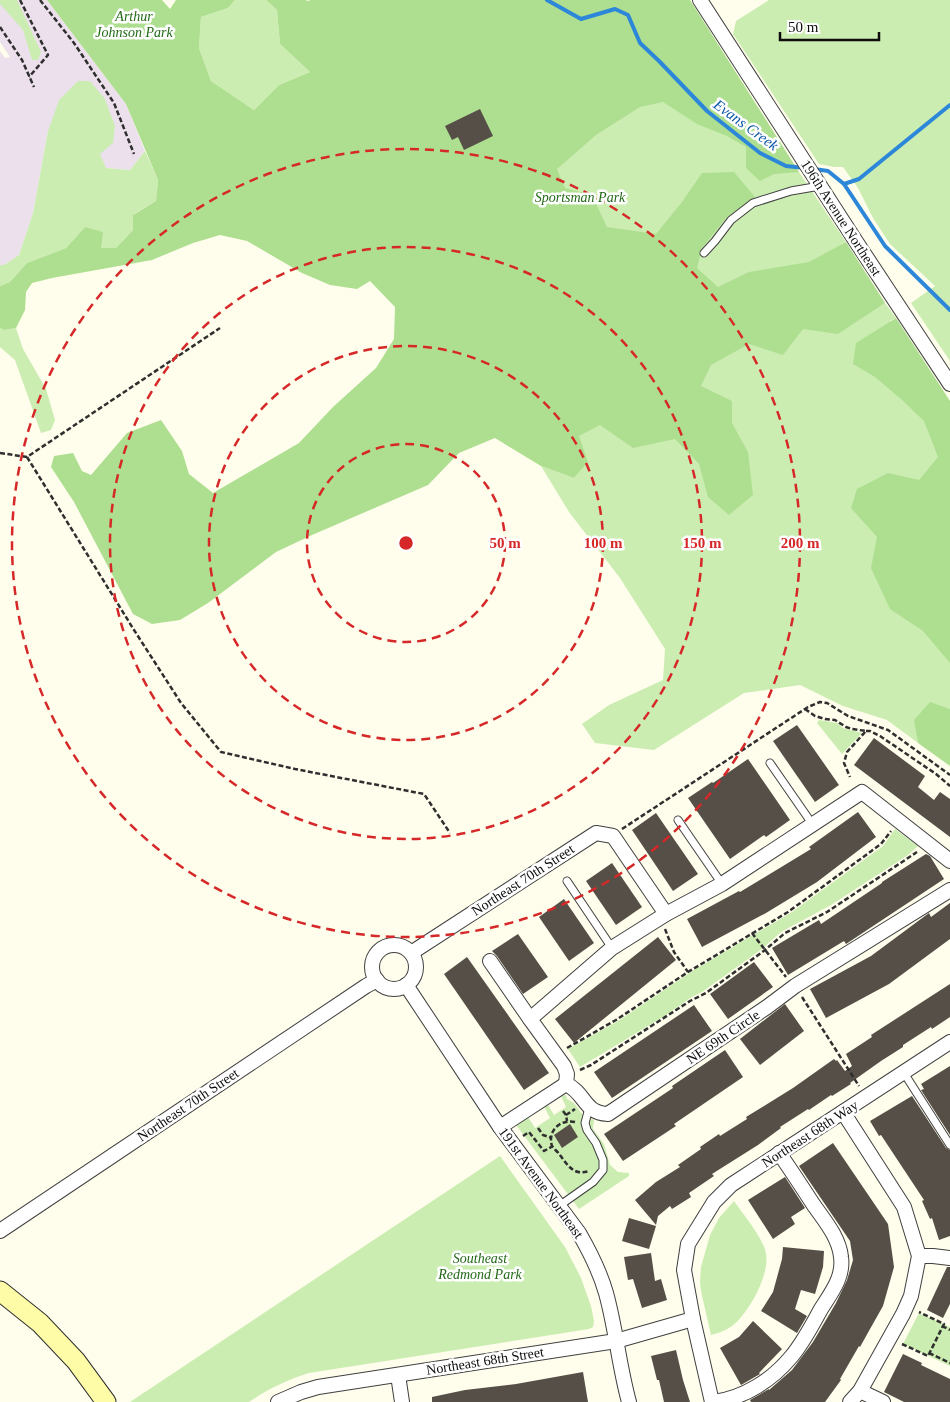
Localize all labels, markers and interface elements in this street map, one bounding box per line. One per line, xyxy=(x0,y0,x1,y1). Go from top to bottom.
park label: Arthur Johnson Park xyxy=(95,9,173,40)
scale bar xyxy=(780,10,879,42)
text: 50 m xyxy=(788,19,819,35)
water label: Evans Creek xyxy=(710,96,782,154)
street label: 196th Avenue Northeast xyxy=(798,157,884,279)
park label: Sportsman Park xyxy=(535,190,626,205)
centre of rings xyxy=(397,534,415,552)
text: 50 m xyxy=(489,535,521,551)
text: 100 m xyxy=(584,535,623,551)
text: 150 m xyxy=(683,535,722,551)
text: 200 m xyxy=(781,535,820,551)
street label: Northeast 70th Street xyxy=(469,841,577,919)
street label: NE 69th Circle xyxy=(684,1007,762,1067)
street label: Northeast 70th Street xyxy=(134,1065,242,1144)
street label: Northeast 68th Way xyxy=(759,1097,861,1171)
street label: 191st Avenue Northeast xyxy=(496,1125,586,1241)
park label: Southeast Redmond Park xyxy=(437,1251,523,1282)
street label: Northeast 68th Street xyxy=(425,1344,545,1378)

